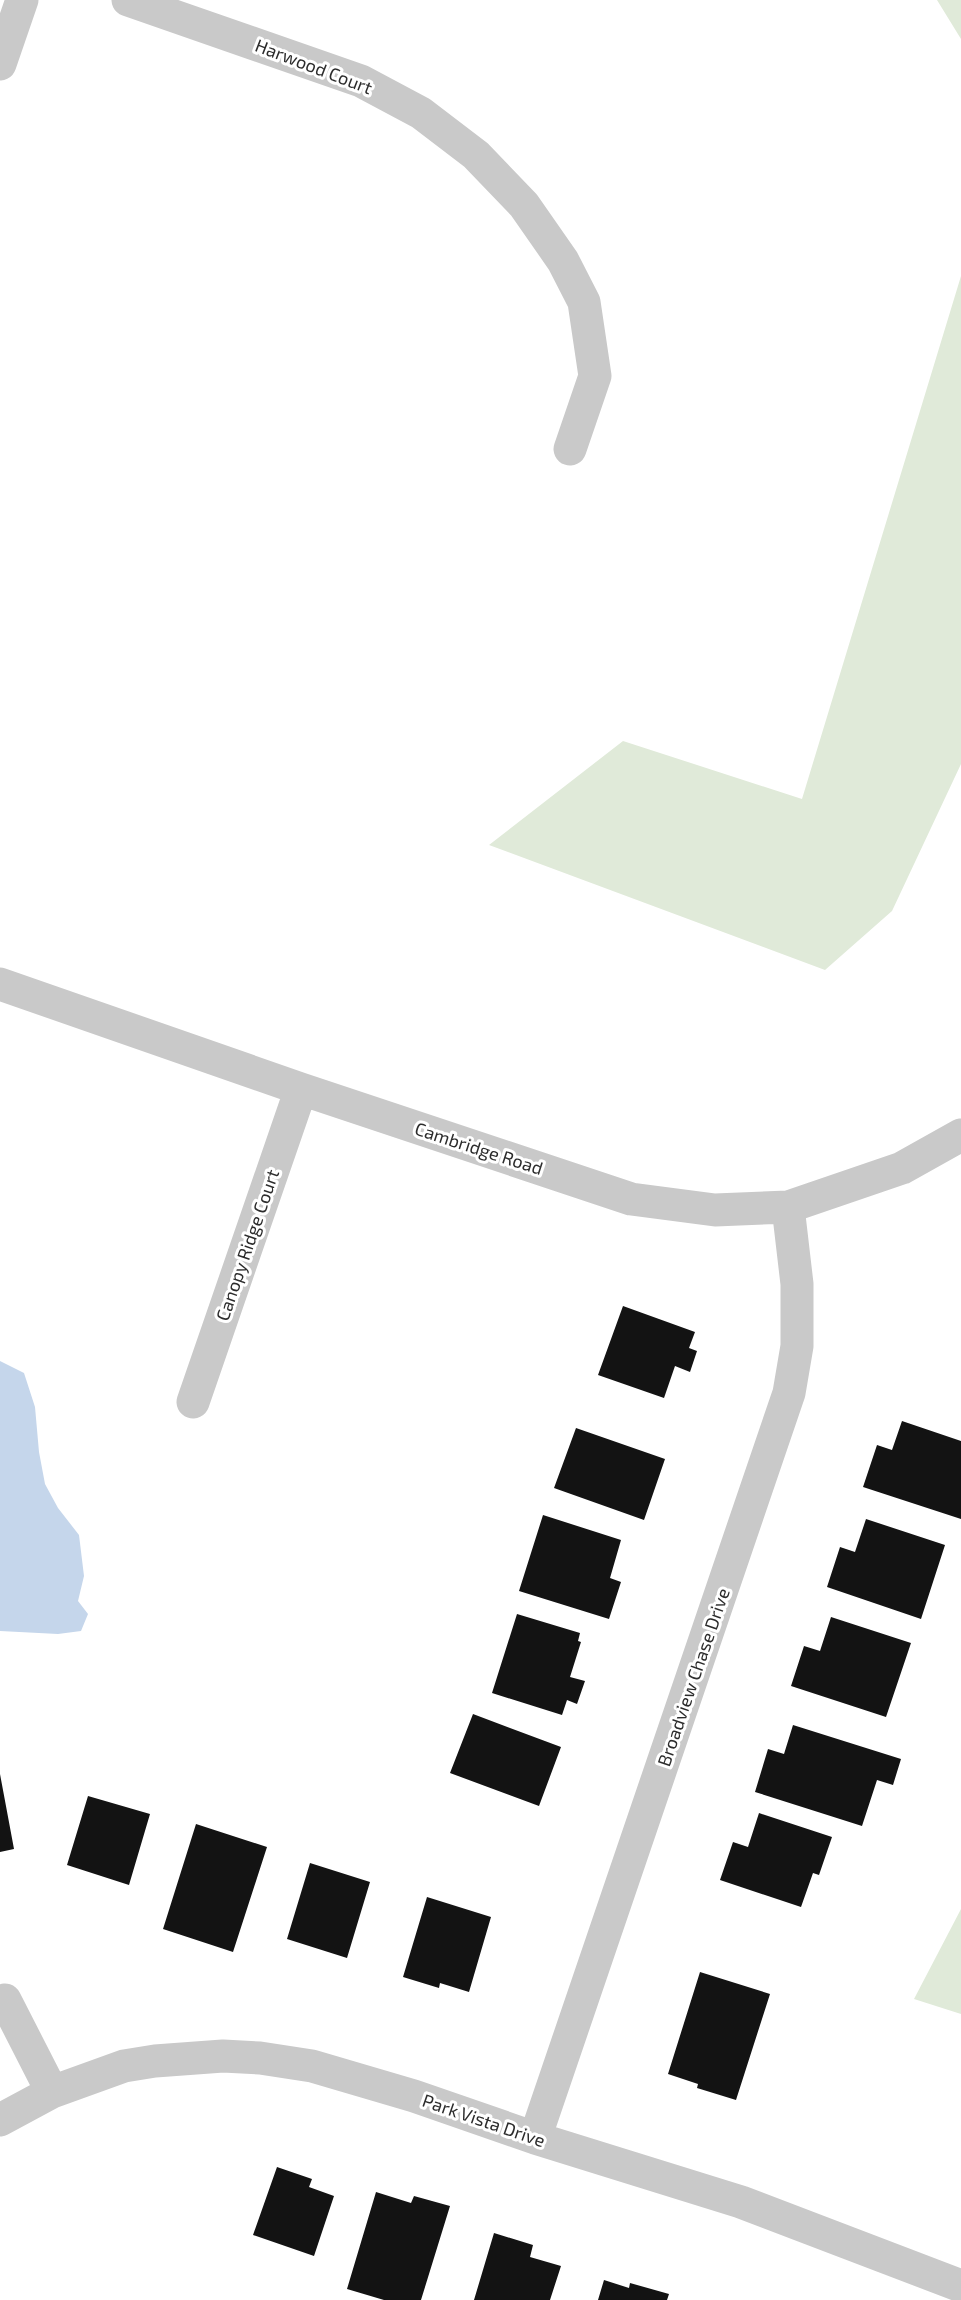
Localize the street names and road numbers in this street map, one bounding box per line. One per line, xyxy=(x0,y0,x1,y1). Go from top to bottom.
street label: Harwood Court xyxy=(252,34,376,98)
street label: Cambridge Road xyxy=(412,1117,546,1179)
street label: Canopy Ridge Court xyxy=(211,1166,283,1324)
street label: Broadview Chase Drive xyxy=(652,1585,734,1769)
street label: Park Vista Drive xyxy=(420,2089,548,2151)

